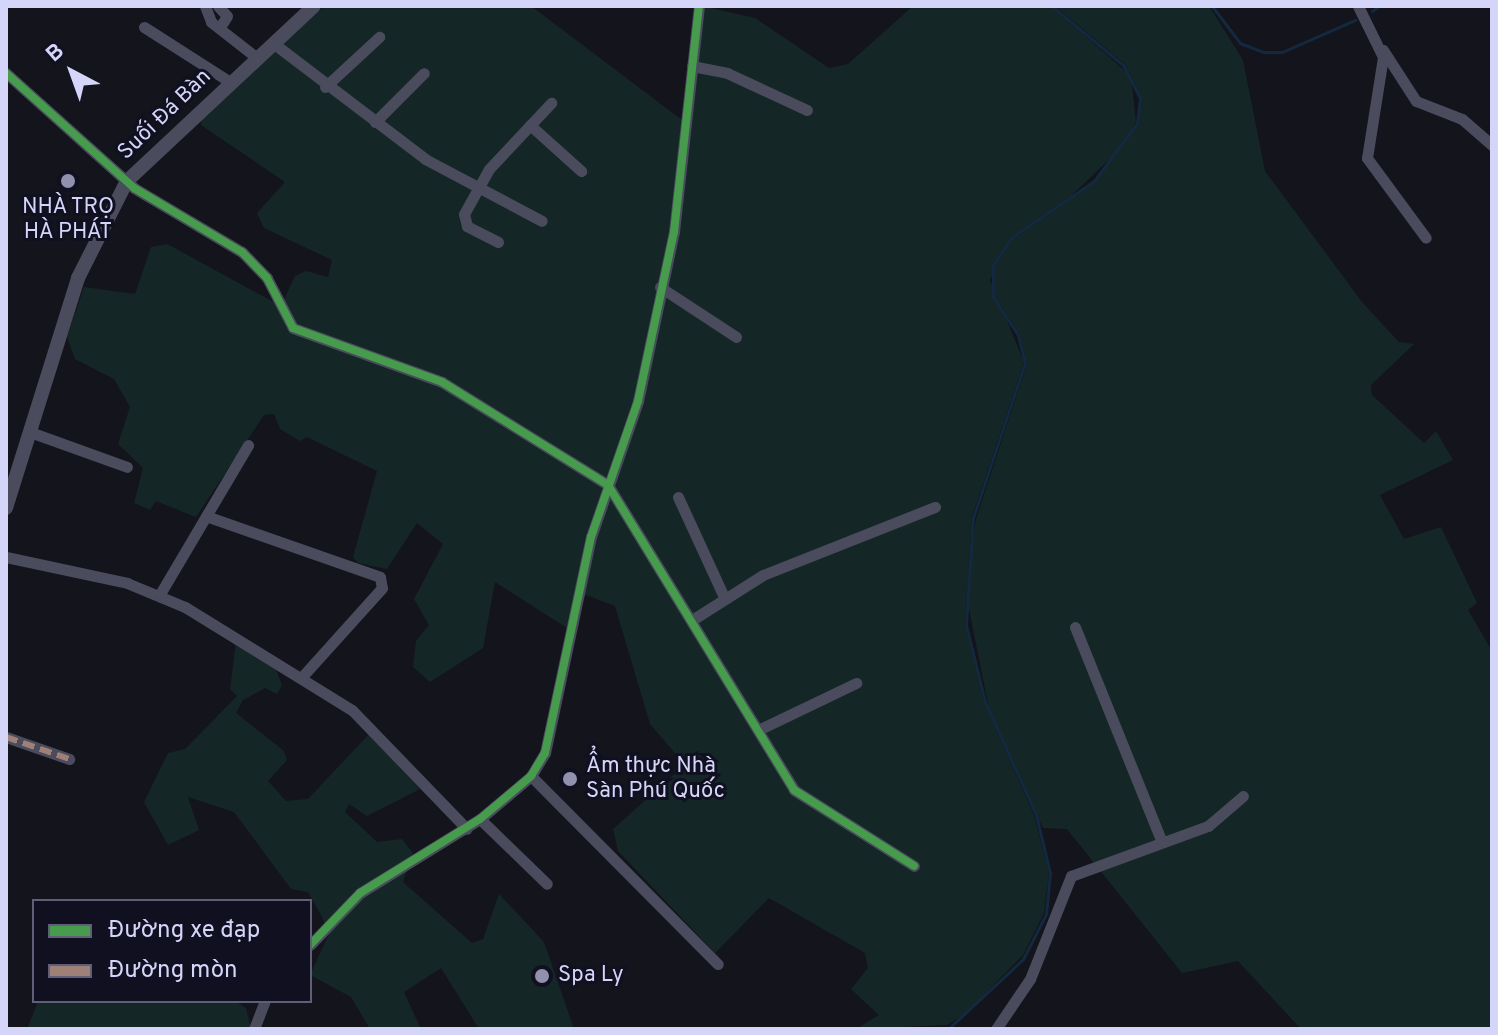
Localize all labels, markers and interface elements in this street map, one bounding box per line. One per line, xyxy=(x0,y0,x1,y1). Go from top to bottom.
north arrow xyxy=(32,32,112,112)
text: B xyxy=(41,38,71,69)
street label: Suối Đá Bàn xyxy=(113,64,217,166)
marker: NHÀ TRỌ HÀ PHÁT xyxy=(59,172,77,190)
place label: NHÀ TRỌ HÀ PHÁT xyxy=(21,194,115,246)
place label: Ẩm thực Nhà Sàn Phú Quốc xyxy=(586,753,725,804)
marker: Ẩm thực Nhà Sàn Phú Quốc xyxy=(561,770,579,788)
legend xyxy=(32,899,312,1003)
text: Đường xe đạp xyxy=(108,916,260,946)
text: Đường mòn xyxy=(108,956,238,986)
place label: Spa Ly xyxy=(558,963,624,989)
marker: Spa Ly xyxy=(533,967,551,985)

